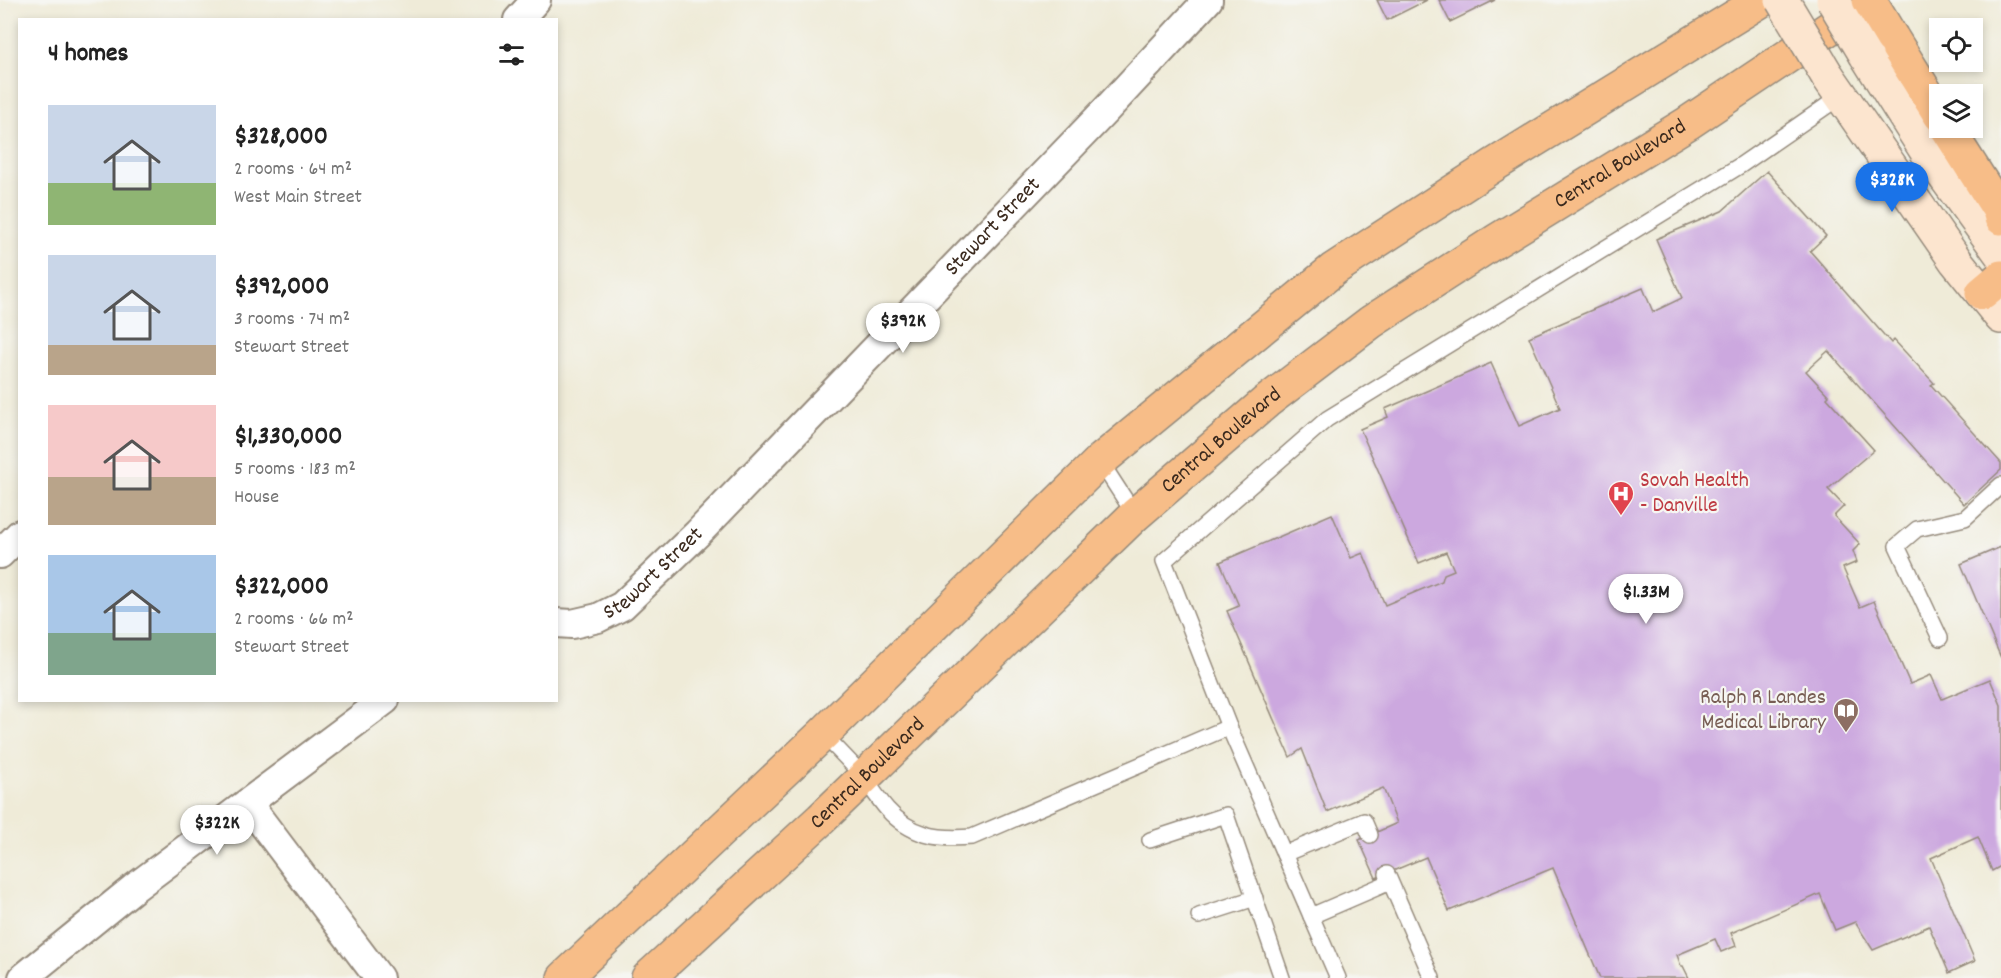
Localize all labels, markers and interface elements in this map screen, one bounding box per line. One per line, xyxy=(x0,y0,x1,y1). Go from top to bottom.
map controls xyxy=(1929,18,1983,138)
button: locate xyxy=(1929,18,1983,72)
text: 4 homes xyxy=(48,36,128,73)
icon: filters xyxy=(495,38,528,71)
button: layers xyxy=(1929,84,1983,138)
street label: Central Boulevard xyxy=(1548,112,1693,217)
text: $328,000 xyxy=(234,119,328,156)
icon: home xyxy=(96,129,168,201)
text: 2 rooms · 64 m² xyxy=(234,156,352,184)
pin: $328K xyxy=(1850,162,1934,213)
text: $328K xyxy=(1869,167,1915,195)
street label: Stewart Street xyxy=(938,171,1048,283)
text: West Main Street xyxy=(234,184,362,212)
text: $392,000 xyxy=(234,269,329,306)
icon: home xyxy=(96,279,168,351)
pin: $392K xyxy=(861,303,945,354)
text: 3 rooms · 74 m² xyxy=(234,306,350,334)
text: $392K xyxy=(880,308,926,336)
text: Stewart Street xyxy=(234,334,349,362)
street label: Central Boulevard xyxy=(1154,380,1288,501)
text: $1,330,000 xyxy=(234,419,343,456)
icon: home xyxy=(96,429,168,501)
text: 5 rooms · 183 m² xyxy=(234,456,356,484)
place label: Sovah Health - Danville xyxy=(1640,466,1749,522)
hospital icon: Sovah Health - Danville xyxy=(1606,479,1636,517)
text: House xyxy=(234,484,279,512)
street label: Stewart Street xyxy=(598,520,711,628)
text: $322,000 xyxy=(234,569,329,606)
pin: $1.33M xyxy=(1597,574,1695,625)
icon: home xyxy=(96,579,168,651)
text: $1.33M xyxy=(1622,579,1670,607)
text: 2 rooms · 66 m² xyxy=(234,606,354,634)
text: Stewart Street xyxy=(234,634,349,662)
place label: Ralph R Landes Medical Library xyxy=(1700,683,1827,739)
library icon: Ralph R Landes Medical Library xyxy=(1831,696,1861,734)
street label: Central Boulevard xyxy=(803,710,933,837)
pin: $322K xyxy=(175,805,259,856)
text: $322K xyxy=(194,810,240,838)

